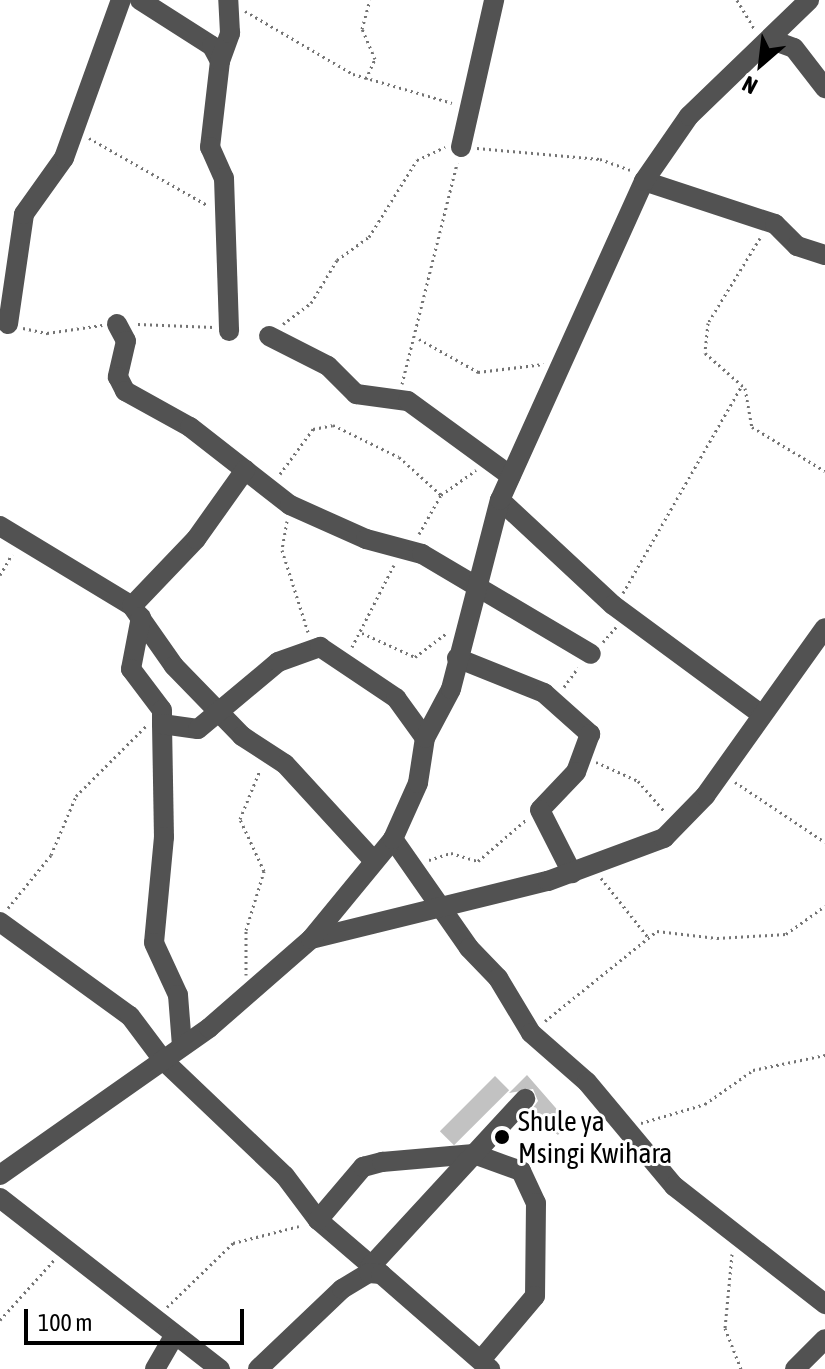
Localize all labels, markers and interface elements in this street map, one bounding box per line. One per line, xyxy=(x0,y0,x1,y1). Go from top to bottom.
north arrow xyxy=(721,24,801,104)
text: N xyxy=(738,71,762,100)
place label: Shule ya Msingi Kwihara xyxy=(518,1104,672,1170)
marker: Shule ya Msingi Kwihara xyxy=(493,1128,511,1146)
scale bar xyxy=(28,1293,248,1343)
text: 100 m xyxy=(38,1309,92,1336)

